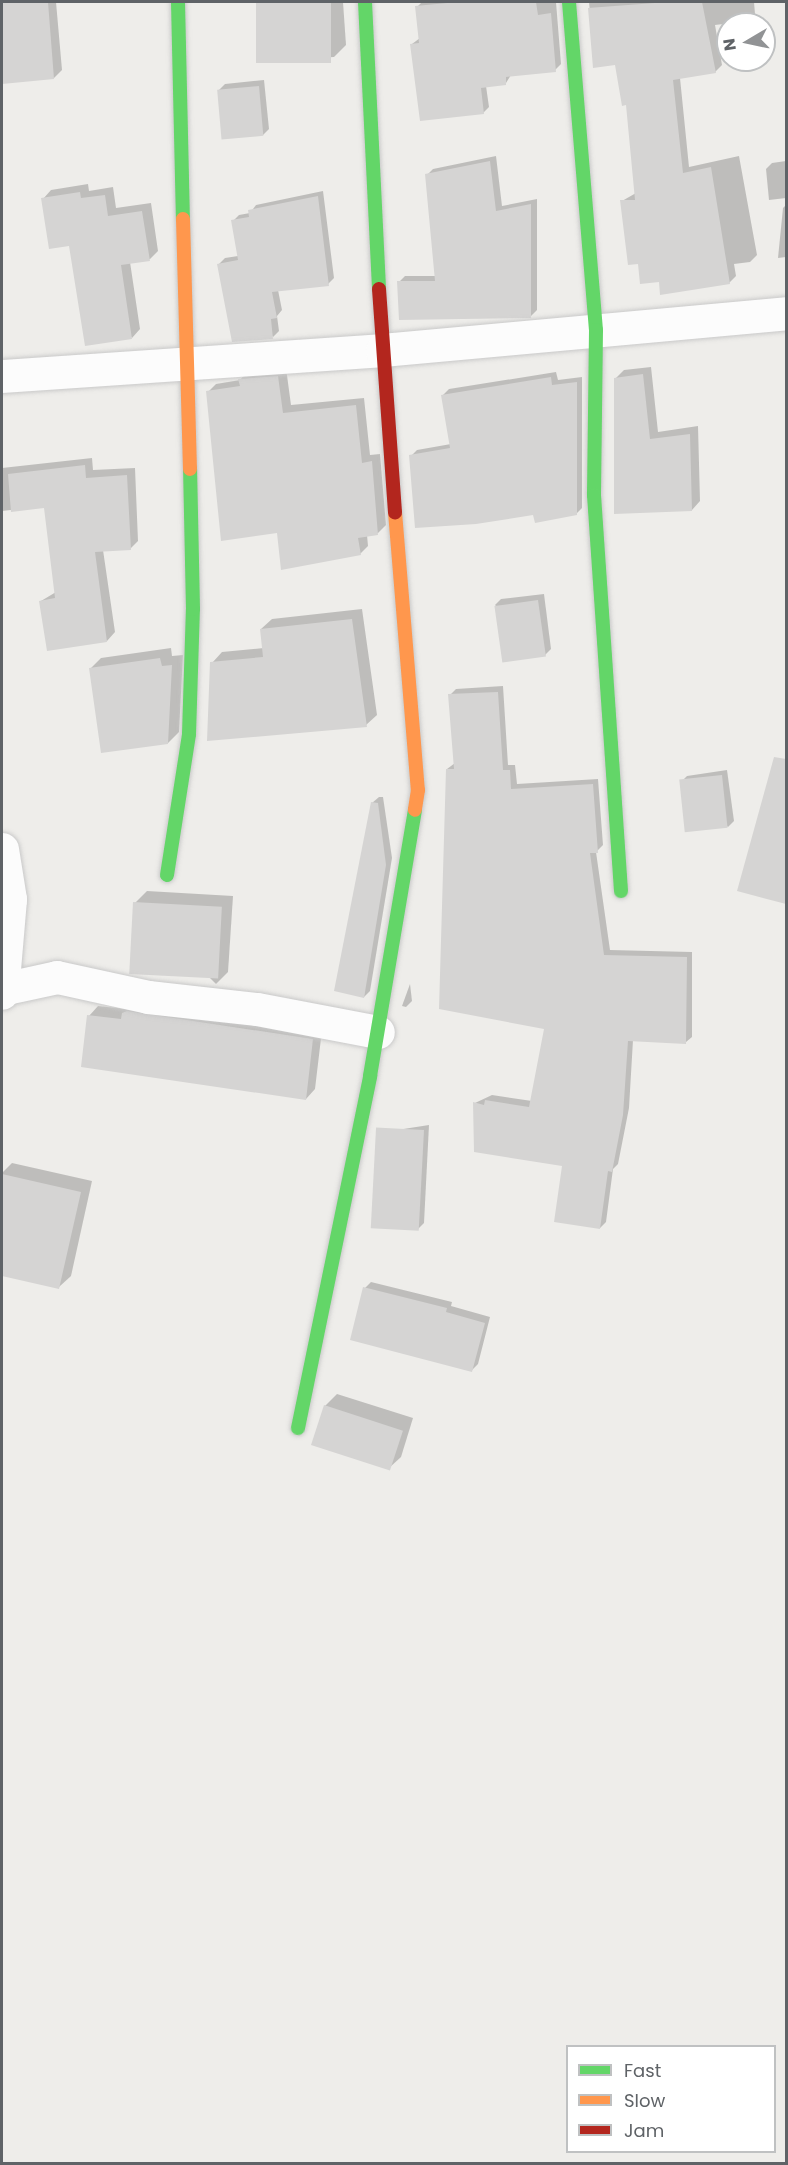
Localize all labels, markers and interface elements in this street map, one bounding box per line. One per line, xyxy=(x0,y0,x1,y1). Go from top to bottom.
north arrow xyxy=(716,12,776,72)
text: N xyxy=(717,37,742,52)
legend xyxy=(566,2045,776,2153)
text: Fast xyxy=(624,2058,661,2083)
text: Slow xyxy=(624,2088,665,2113)
text: Jam xyxy=(624,2118,664,2143)

